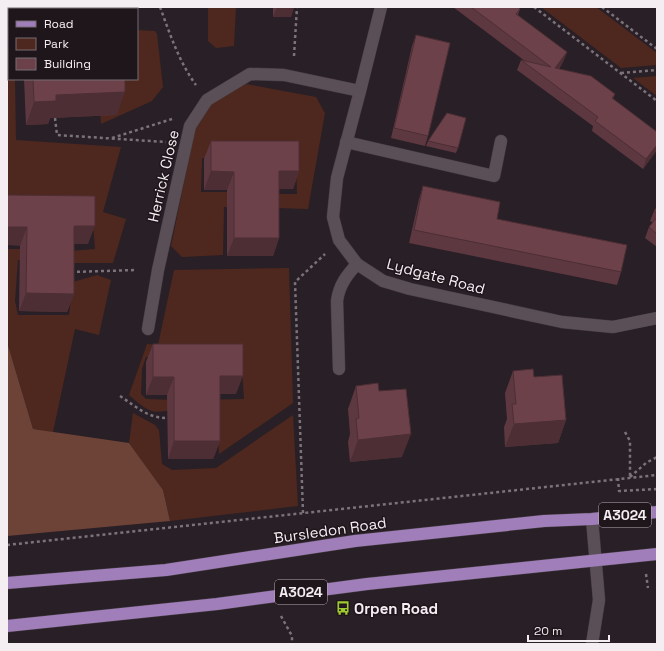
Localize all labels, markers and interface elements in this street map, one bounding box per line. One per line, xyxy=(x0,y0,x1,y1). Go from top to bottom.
legend xyxy=(8,8,138,80)
text: Road xyxy=(44,16,73,32)
text: Park xyxy=(44,36,69,52)
text: Building xyxy=(44,56,91,72)
street label: Herrick Close xyxy=(143,128,183,224)
street label: Lydgate Road xyxy=(385,254,487,298)
road number: A3024 xyxy=(599,503,651,527)
street label: Bursledon Road xyxy=(272,513,388,547)
road number: A3024 xyxy=(275,580,327,604)
place label: Orpen Road xyxy=(354,599,438,618)
bus stop icon: Orpen Road xyxy=(335,600,351,616)
scale bar xyxy=(528,617,609,643)
text: 20 m xyxy=(534,623,562,639)

